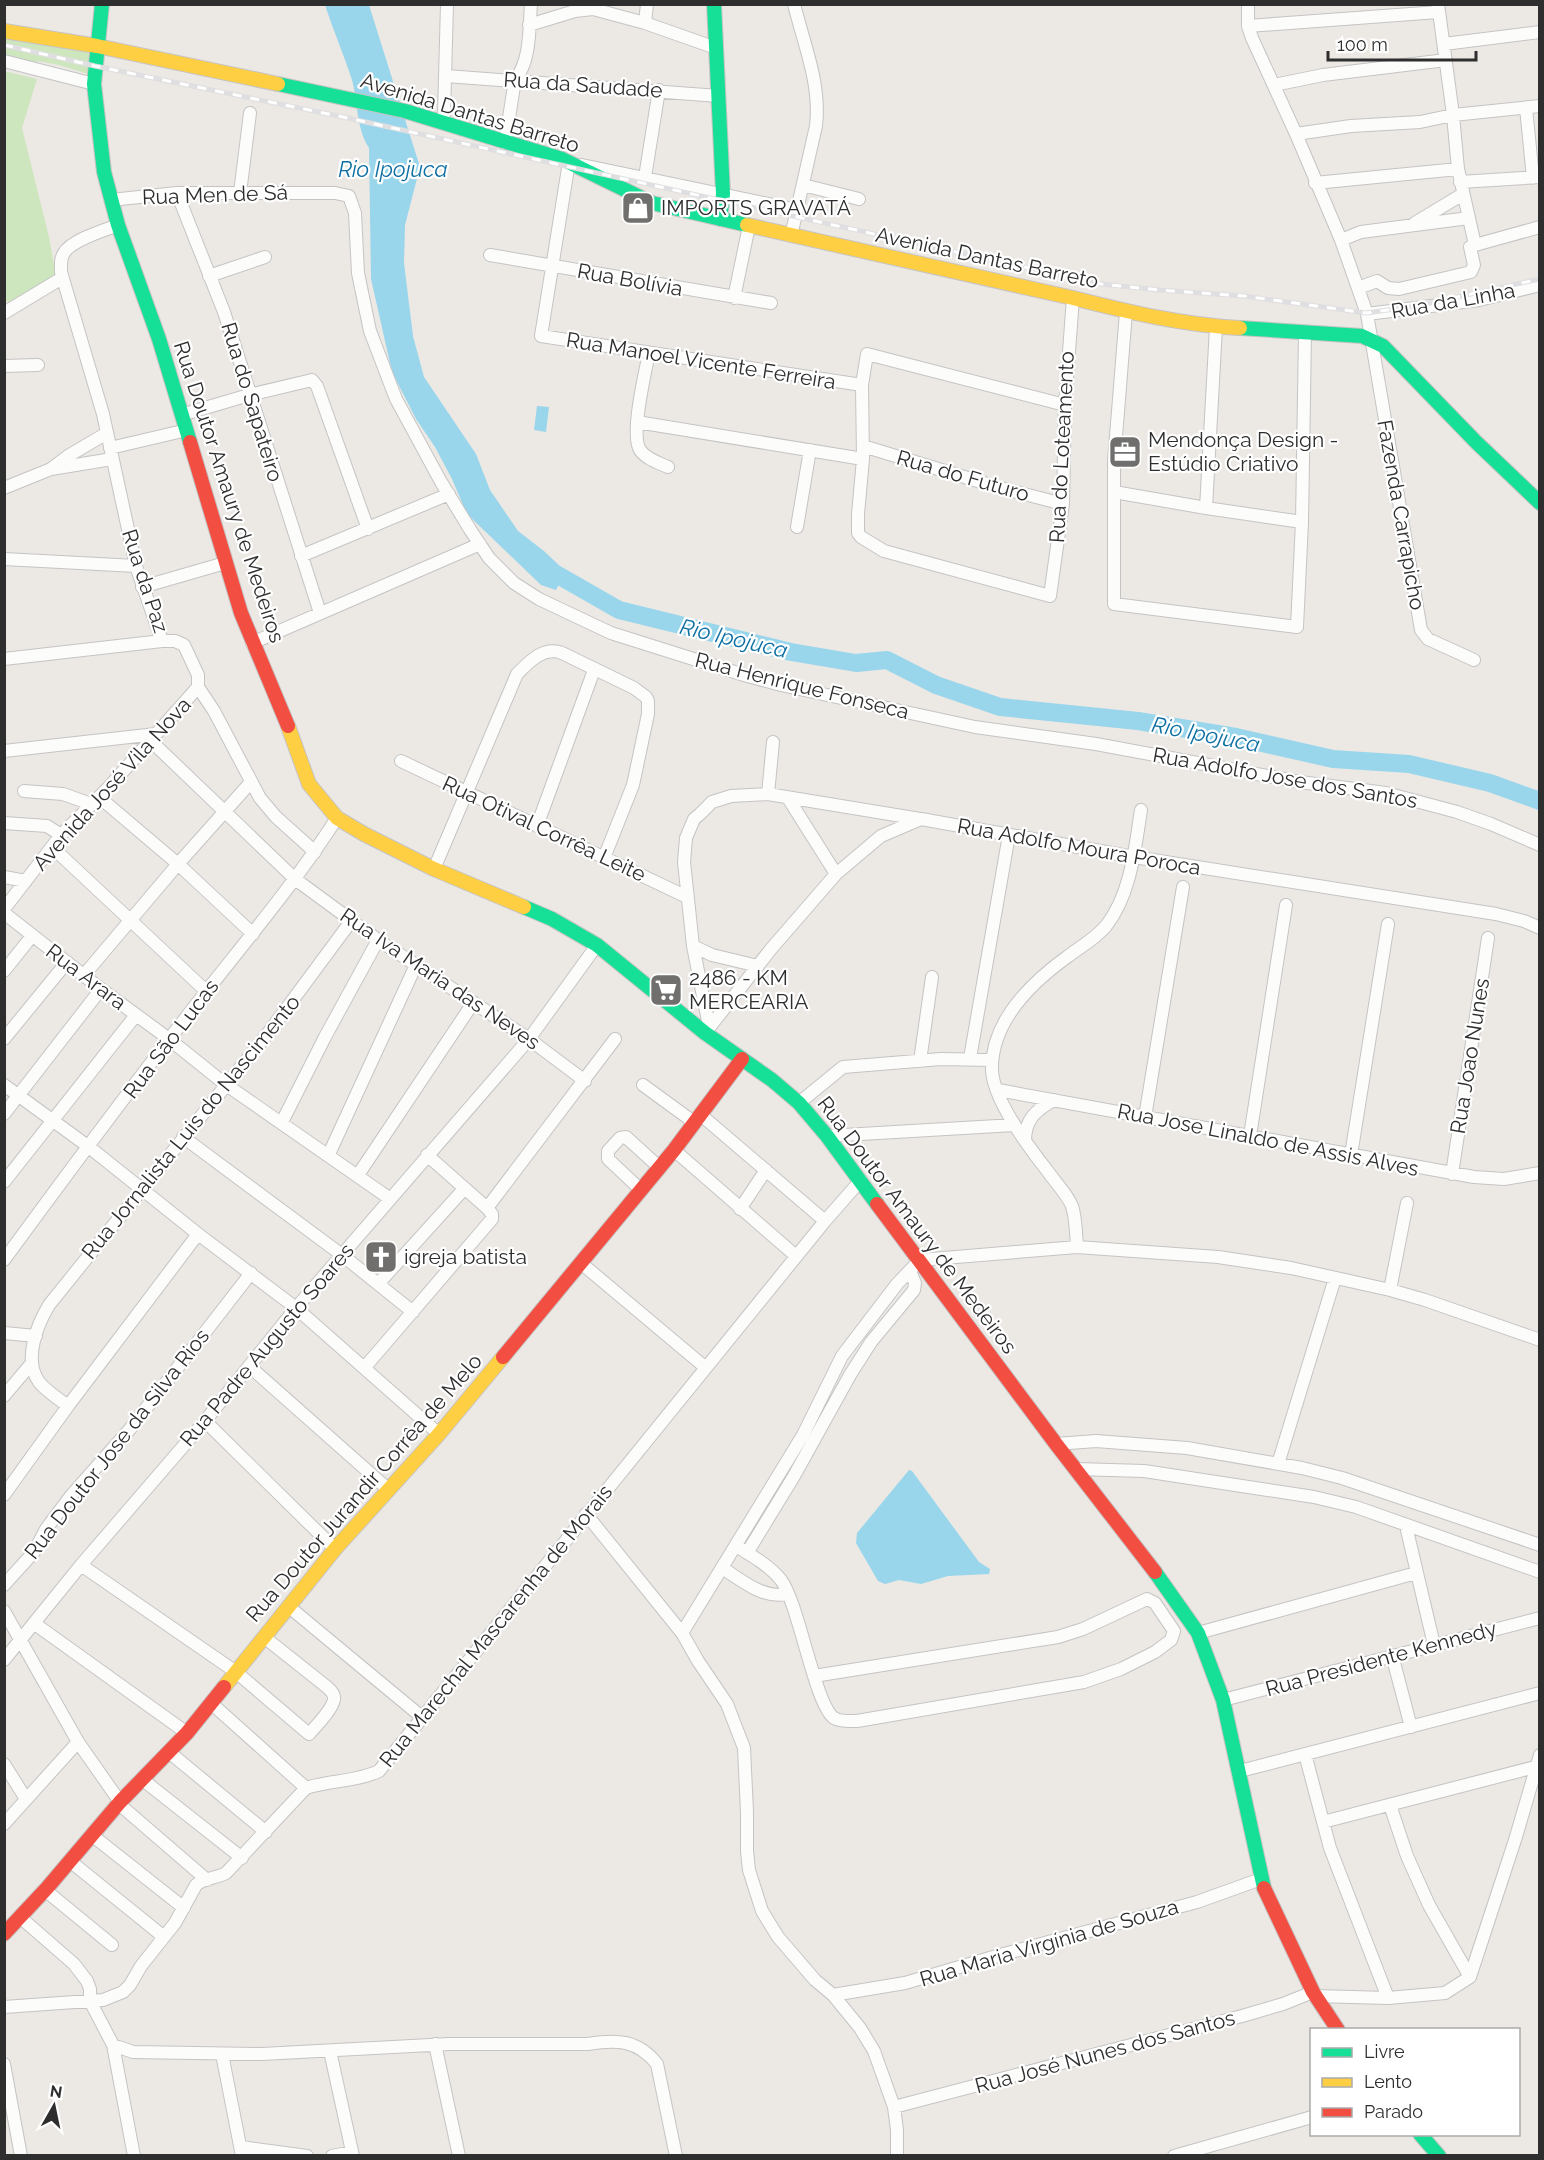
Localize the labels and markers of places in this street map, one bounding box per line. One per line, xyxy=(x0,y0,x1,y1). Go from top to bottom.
shop icon: IMPORTS GRAVATÁ xyxy=(620,190,656,226)
place label: IMPORTS GRAVATÁ xyxy=(661,195,851,220)
place label: Mendonça Design - Estúdio Criativo xyxy=(1148,427,1338,476)
office icon: Mendonça Design - Estúdio Criativo xyxy=(1107,434,1143,470)
place label: 2486 - KM MERCEARIA xyxy=(689,965,808,1014)
supermarket icon: 2486 - KM MERCEARIA xyxy=(648,972,684,1008)
church icon: igreja batista xyxy=(363,1239,399,1275)
place label: igreja batista xyxy=(404,1244,527,1269)

